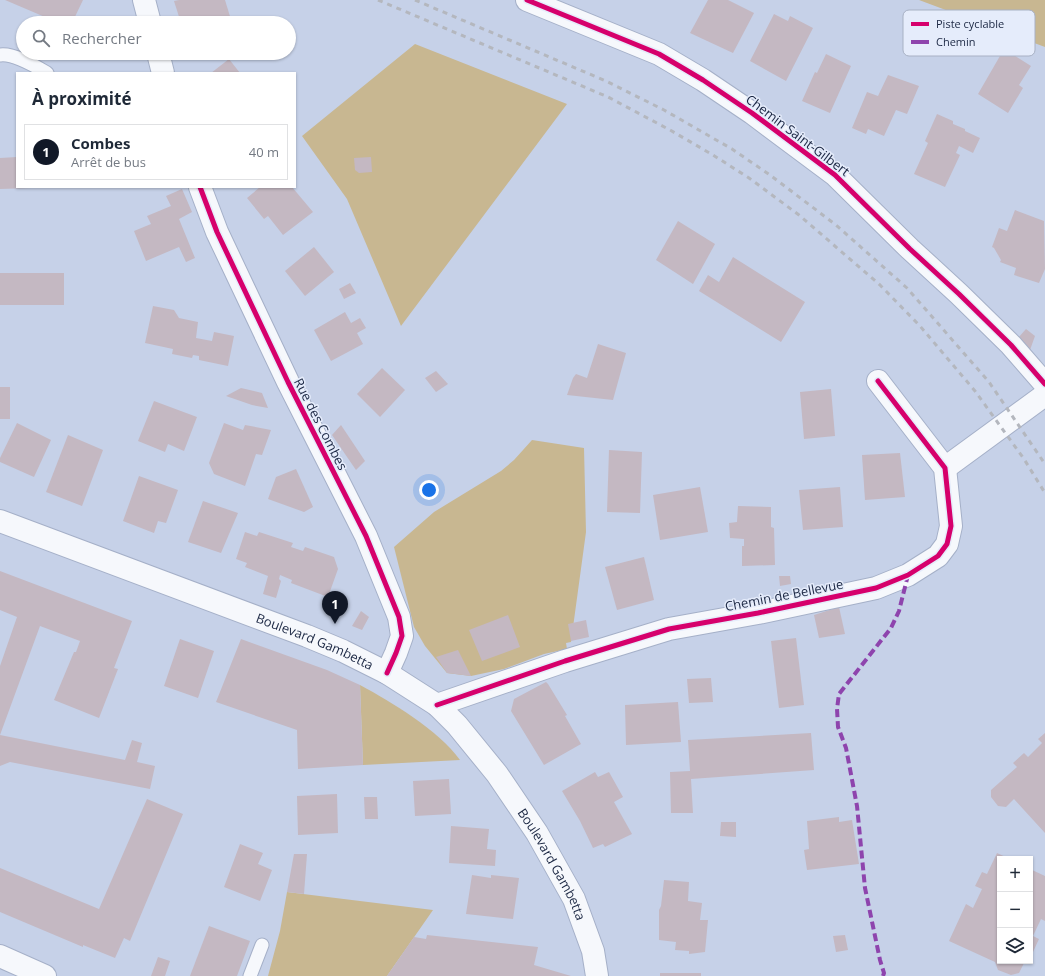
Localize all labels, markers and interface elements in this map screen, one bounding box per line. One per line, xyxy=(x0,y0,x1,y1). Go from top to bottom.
legend xyxy=(903,10,1035,56)
search box xyxy=(16,16,296,60)
text: Piste cyclable xyxy=(936,16,1004,31)
icon: search xyxy=(30,27,52,49)
text: Rechercher xyxy=(62,28,142,48)
text: Chemin xyxy=(936,34,976,49)
text: À proximité xyxy=(32,87,131,110)
street label: Chemin Saint-Gilbert xyxy=(742,90,854,180)
text: Combes xyxy=(71,133,130,153)
text: 1 xyxy=(42,143,50,161)
text: 40 m xyxy=(249,143,279,161)
text: Arrêt de bus xyxy=(71,153,146,171)
street label: Rue des Combes xyxy=(290,375,352,473)
your location xyxy=(419,480,439,500)
street label: Chemin de Bellevue xyxy=(723,575,845,615)
pin: 1 xyxy=(322,591,348,624)
street label: Boulevard Gambetta xyxy=(254,609,377,674)
street label: Boulevard Gambetta xyxy=(514,805,590,923)
map controls xyxy=(997,856,1033,964)
button: + xyxy=(997,856,1033,892)
button: − xyxy=(997,892,1033,928)
button: layers xyxy=(997,928,1033,964)

